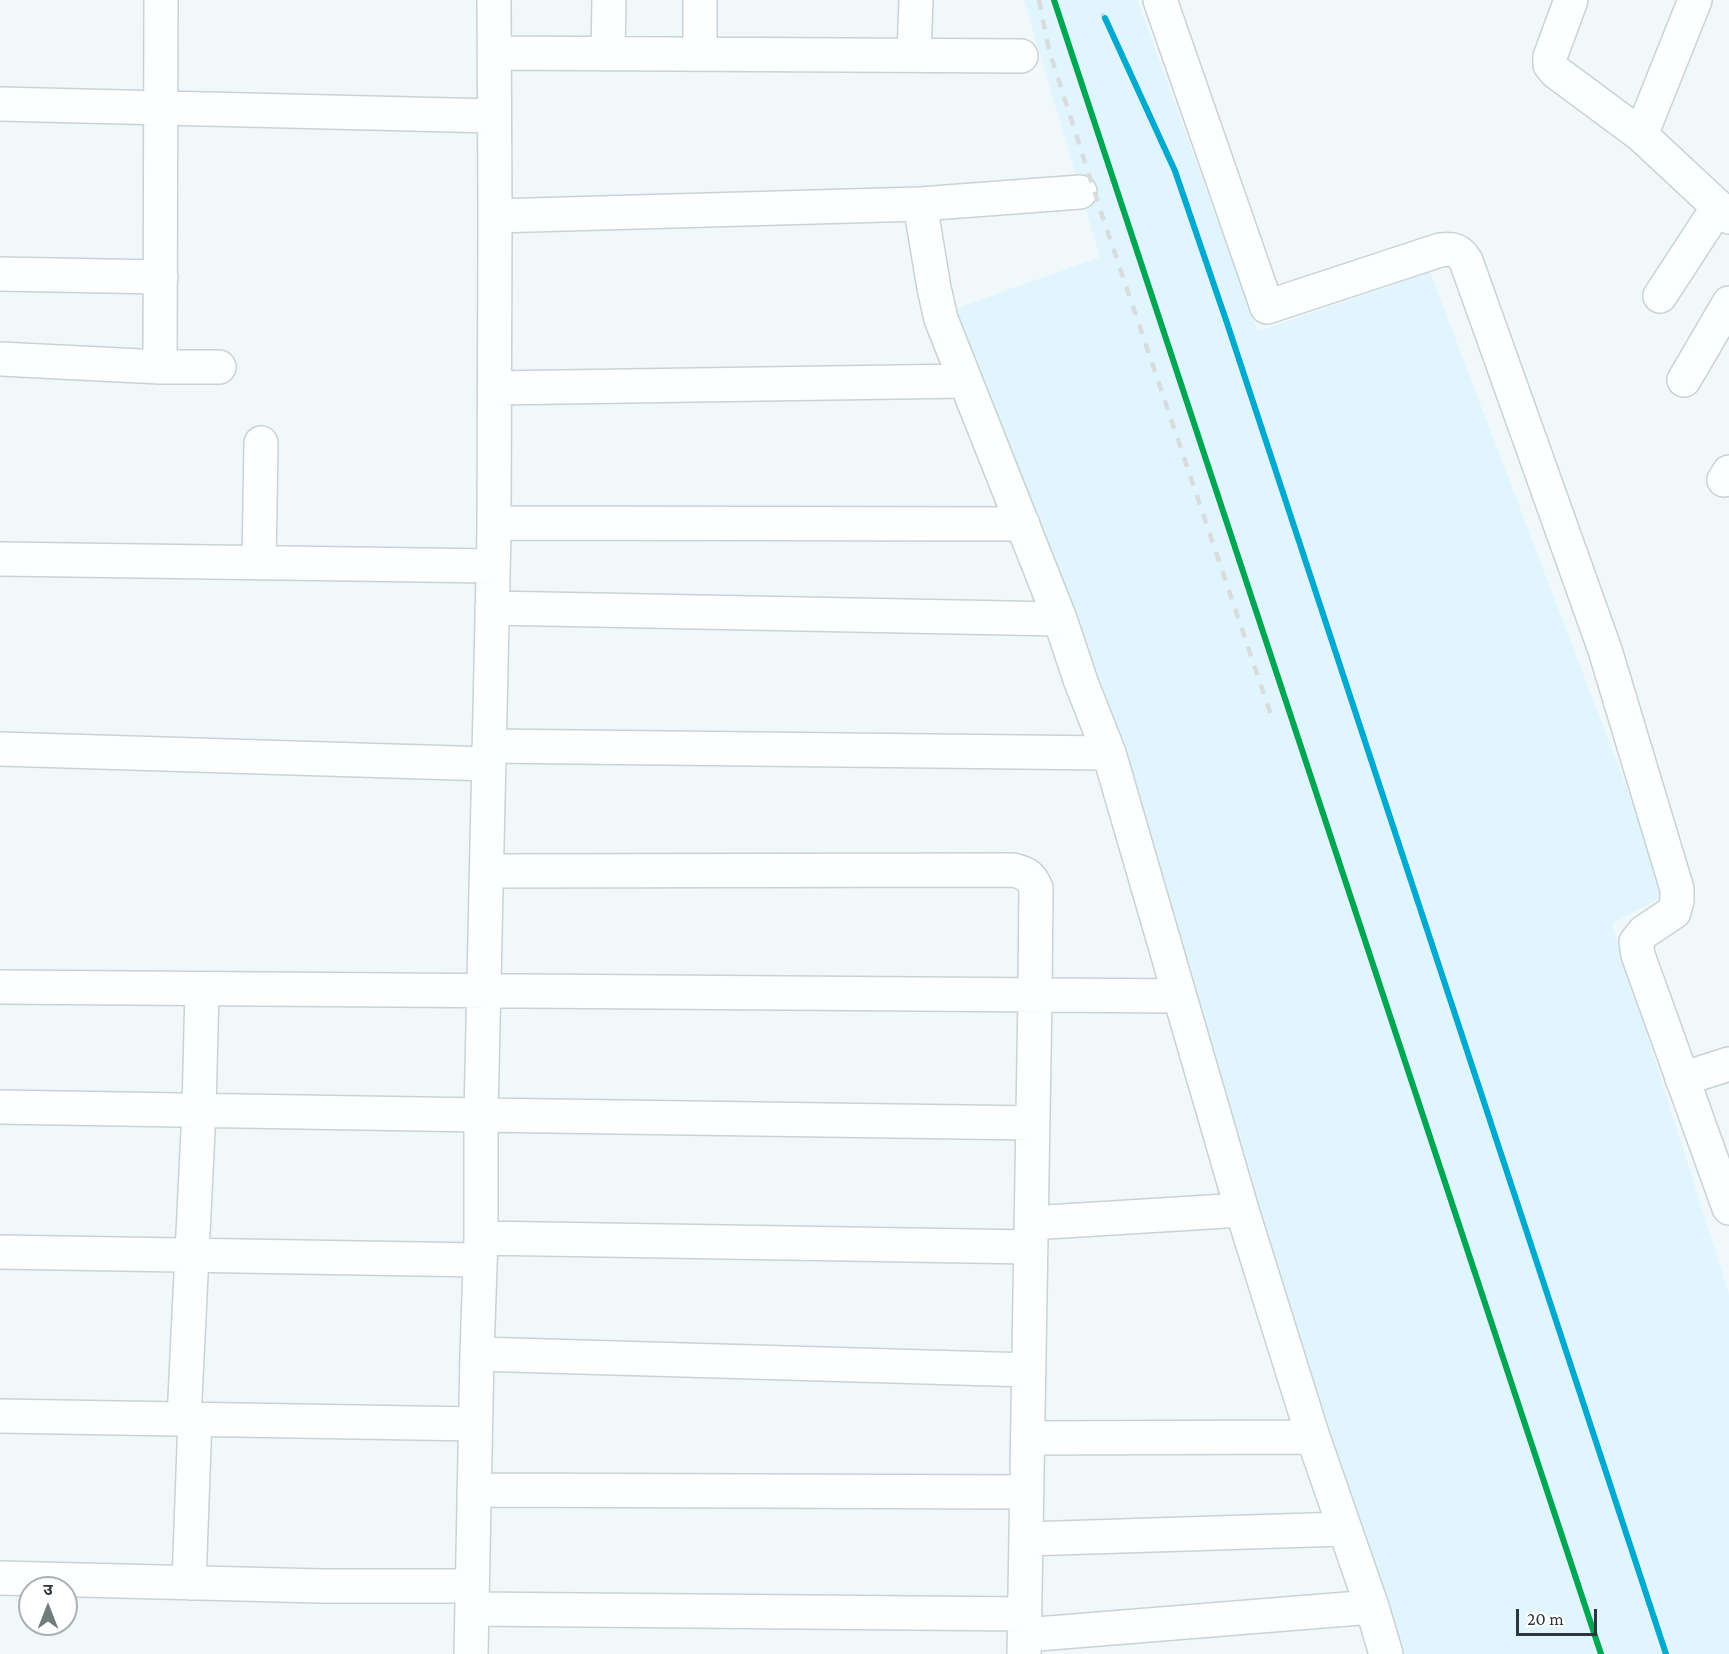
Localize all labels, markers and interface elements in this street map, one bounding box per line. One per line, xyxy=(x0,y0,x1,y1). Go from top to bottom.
north arrow xyxy=(18,1576,78,1636)
text: उ xyxy=(43,1581,53,1598)
scale bar xyxy=(1519,1597,1600,1635)
text: 20 m xyxy=(1527,1609,1564,1629)

